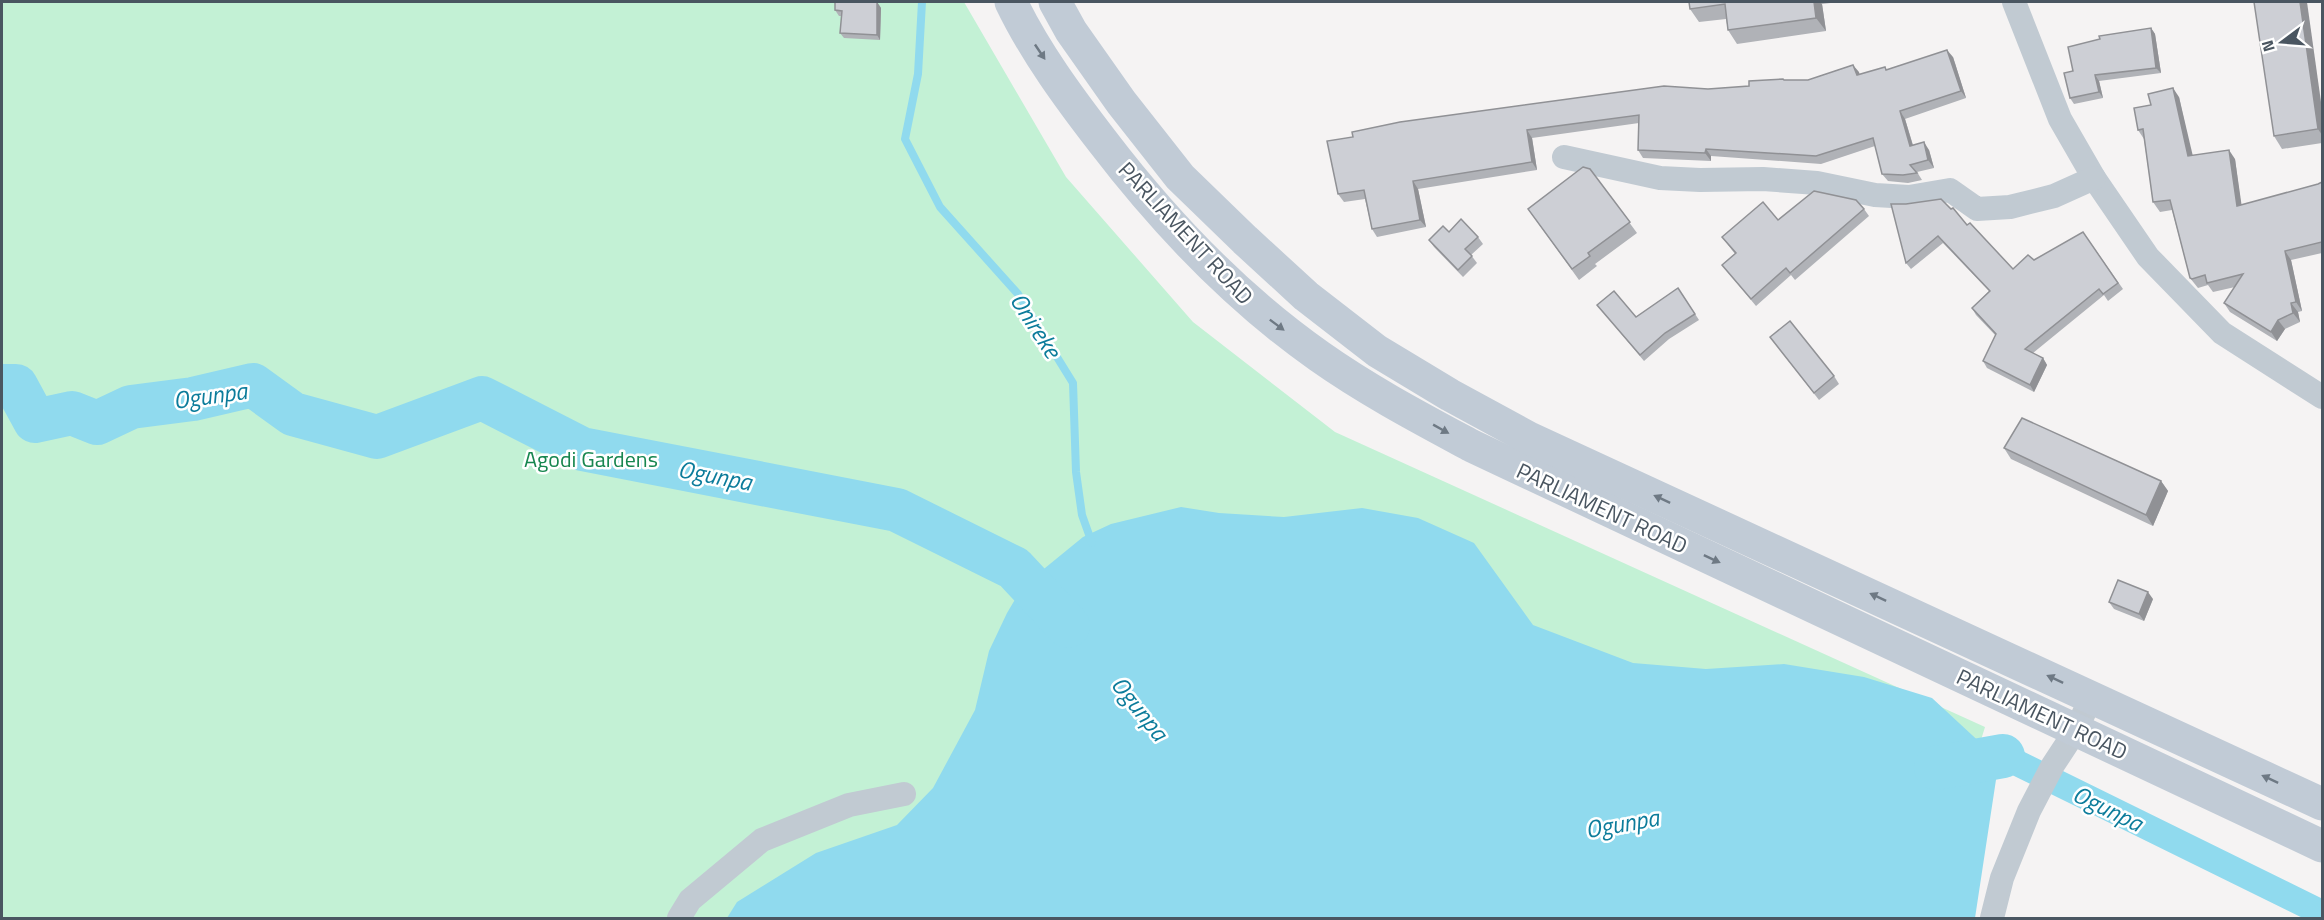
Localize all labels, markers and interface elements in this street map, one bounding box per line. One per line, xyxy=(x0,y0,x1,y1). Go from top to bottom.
north arrow xyxy=(2252,12,2312,72)
text: N xyxy=(2255,37,2281,55)
one-way arrow xyxy=(1034,44,1046,60)
street label: PARLIAMENT ROAD xyxy=(1110,154,1262,312)
water label: Onireke xyxy=(1001,285,1072,366)
one-way arrow xyxy=(1270,318,1285,330)
water label: Ogunpa xyxy=(171,372,251,418)
one-way arrow xyxy=(1433,424,1450,434)
park label: Agodi Gardens xyxy=(524,442,658,476)
water label: Ogunpa xyxy=(675,450,757,500)
street label: PARLIAMENT ROAD xyxy=(1511,453,1693,563)
one-way arrow xyxy=(1654,494,1671,503)
one-way arrow xyxy=(1703,555,1720,564)
one-way arrow xyxy=(1869,593,1886,602)
street label: PARLIAMENT ROAD xyxy=(1951,659,2133,769)
water label: Ogunpa xyxy=(1103,668,1179,750)
one-way arrow xyxy=(2045,674,2063,684)
one-way arrow xyxy=(2261,775,2278,784)
water label: Ogunpa xyxy=(2067,776,2151,841)
water label: Ogunpa xyxy=(1582,798,1664,847)

